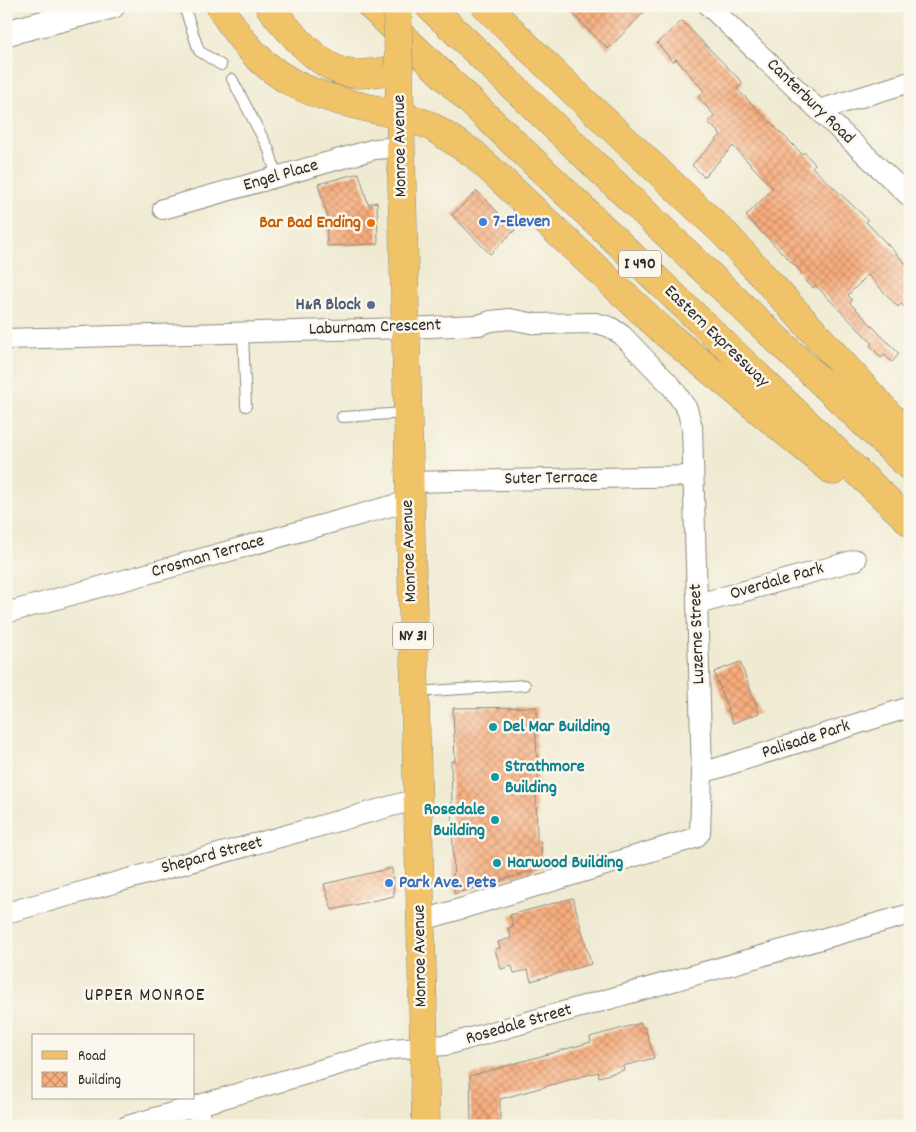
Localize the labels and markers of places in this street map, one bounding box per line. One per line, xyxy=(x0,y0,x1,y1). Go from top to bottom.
place label: 7-Eleven xyxy=(493,210,550,235)
place label: Bar Bad Ending xyxy=(259,211,361,236)
marker: 7-Eleven xyxy=(477,216,489,228)
marker: Bar Bad Ending xyxy=(365,217,377,229)
place label: H&R Block xyxy=(296,293,362,318)
marker: H&R Block xyxy=(365,299,377,311)
place label: Del Mar Building xyxy=(503,715,610,740)
marker: Del Mar Building xyxy=(487,721,499,733)
place label: Strathmore Building xyxy=(505,755,585,801)
marker: Strathmore Building xyxy=(489,771,501,783)
place label: Rosedale Building xyxy=(424,798,485,844)
marker: Rosedale Building xyxy=(489,814,501,826)
place label: Harwood Building xyxy=(507,851,623,876)
marker: Harwood Building xyxy=(491,857,503,869)
place label: Park Ave. Pets xyxy=(399,871,497,896)
marker: Park Ave. Pets xyxy=(383,877,395,889)

